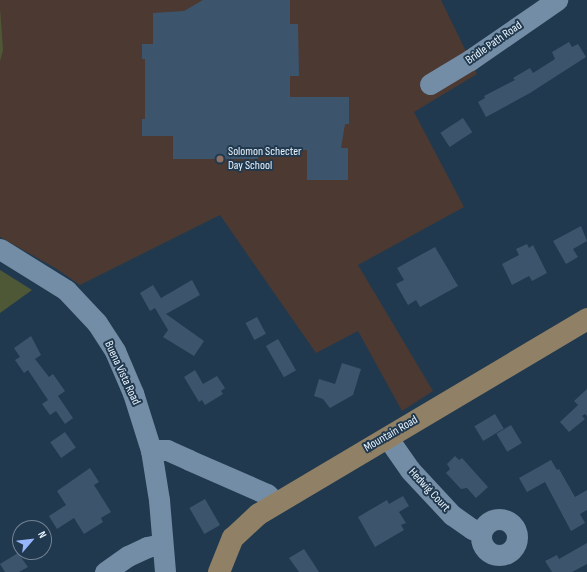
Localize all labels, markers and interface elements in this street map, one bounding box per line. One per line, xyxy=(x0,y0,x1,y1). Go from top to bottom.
street label: Bridle Path Road xyxy=(463,18,525,68)
place label: Solomon Schecter Day School xyxy=(228,145,302,173)
marker: Solomon Schecter Day School xyxy=(215,154,225,164)
street label: Buena Vista Road xyxy=(101,339,143,407)
street label: Mountain Road xyxy=(361,413,421,455)
street label: Hedwig Court xyxy=(405,465,453,515)
north arrow xyxy=(12,520,52,560)
text: N xyxy=(35,529,49,540)

